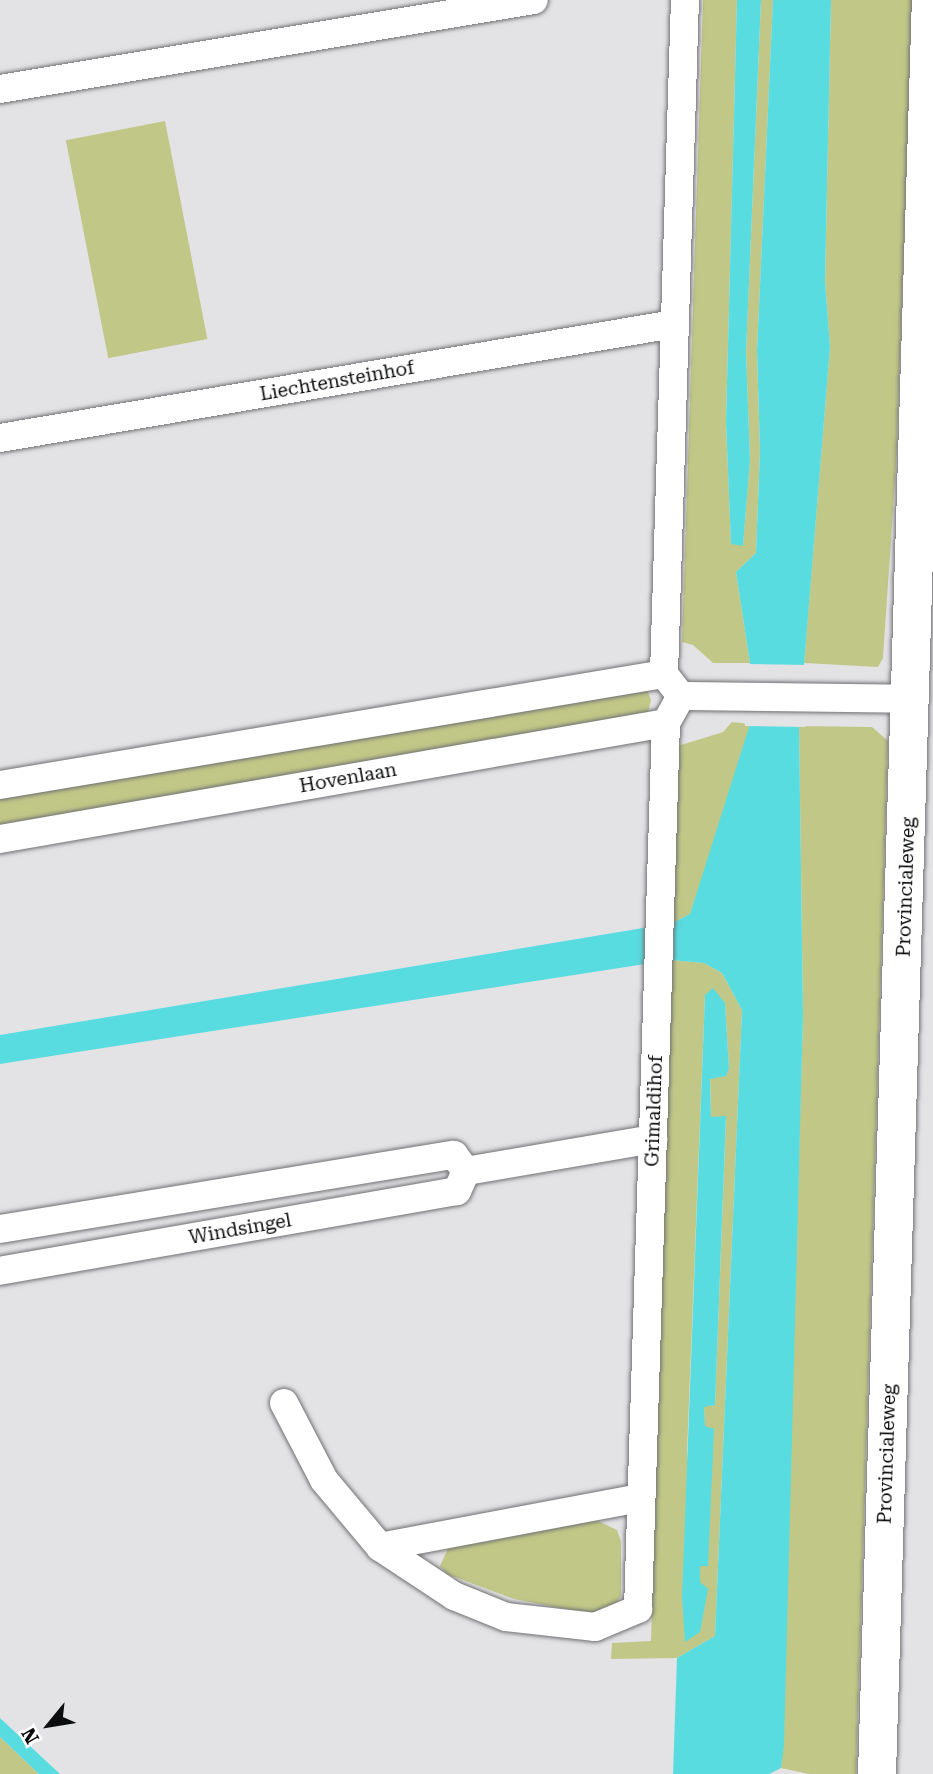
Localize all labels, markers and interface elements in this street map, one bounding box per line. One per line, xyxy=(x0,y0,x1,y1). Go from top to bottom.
street label: Liechtensteinhof xyxy=(258,356,416,406)
street label: Hovenlaan xyxy=(298,758,398,798)
street label: Provincialeweg xyxy=(892,817,920,957)
street label: Grimaldihof xyxy=(641,1055,667,1167)
street label: Windsingel xyxy=(187,1209,293,1249)
street label: Provincialeweg xyxy=(873,1384,901,1524)
north arrow xyxy=(14,1690,84,1760)
text: N xyxy=(17,1724,44,1748)

